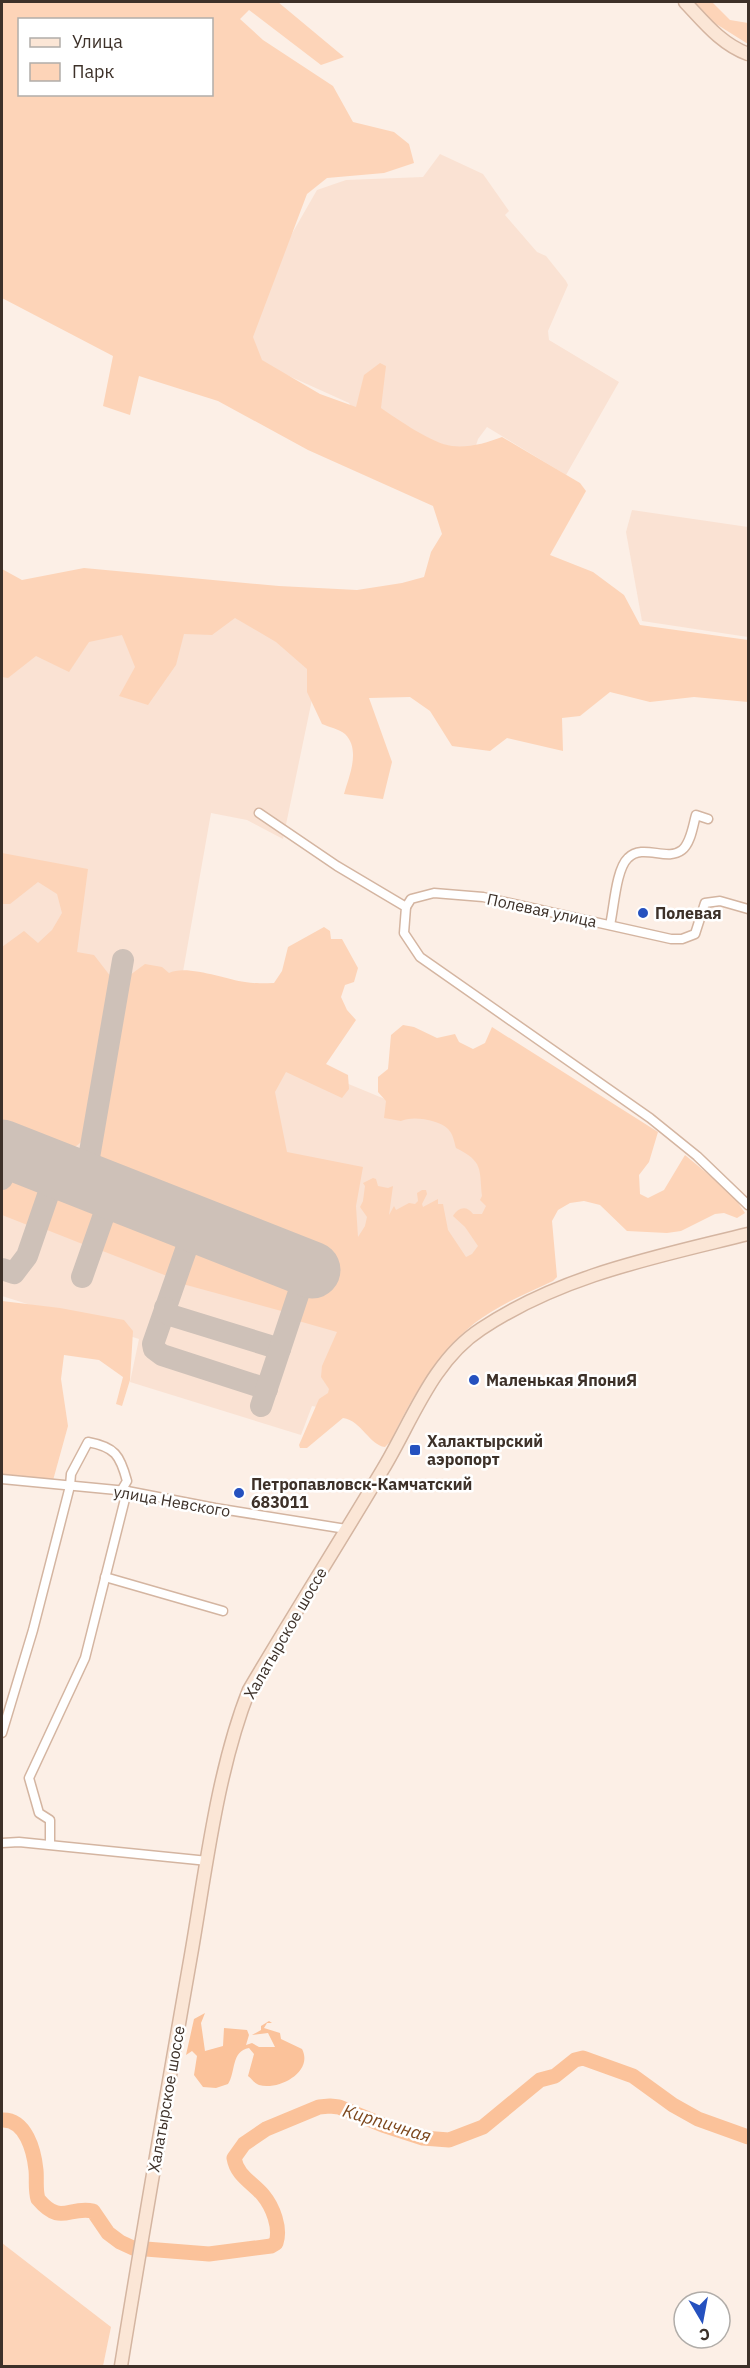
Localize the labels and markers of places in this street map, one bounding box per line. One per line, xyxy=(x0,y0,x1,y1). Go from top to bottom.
place label: Полевая xyxy=(655,903,722,923)
marker: Полевая xyxy=(636,906,650,920)
place label: Маленькая ЯпониЯ xyxy=(486,1370,637,1390)
marker: Маленькая ЯпониЯ xyxy=(467,1373,481,1387)
place label: Халактырский аэропорт xyxy=(427,1431,543,1469)
marker: Халактырский аэропорт xyxy=(408,1443,422,1457)
place label: Петропавловск-Камчатский 683011 xyxy=(251,1474,472,1512)
marker: Петропавловск-Камчатский 683011 xyxy=(232,1486,246,1500)

